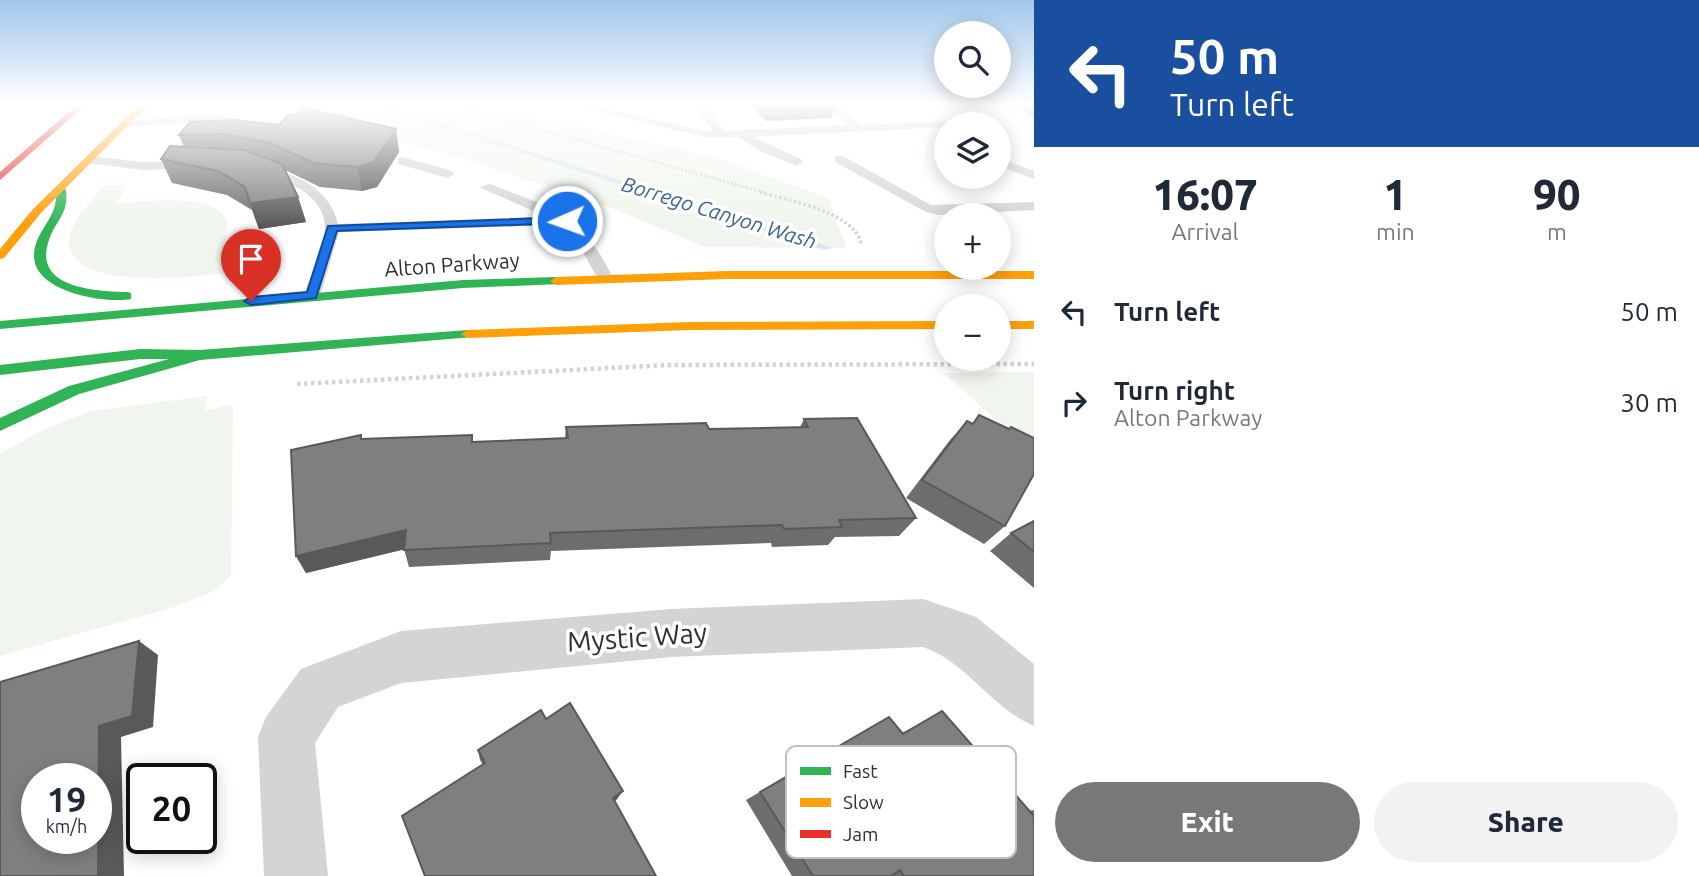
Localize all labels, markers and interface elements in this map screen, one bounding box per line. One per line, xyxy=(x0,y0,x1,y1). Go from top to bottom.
map controls xyxy=(934,21,1011,371)
button: search xyxy=(934,21,1011,98)
icon: left xyxy=(1055,28,1146,119)
text: 50 m xyxy=(1170,28,1279,83)
text: Turn left xyxy=(1170,86,1294,122)
button: layers xyxy=(934,112,1011,189)
water label: Borrego Canyon Wash xyxy=(619,171,819,253)
text: 16:07 xyxy=(1152,171,1258,218)
text: 1 xyxy=(1384,171,1407,218)
text: 90 xyxy=(1533,171,1581,218)
position arrow xyxy=(530,184,604,258)
button: + xyxy=(934,203,1011,280)
text: Arrival xyxy=(1172,219,1239,244)
text: min xyxy=(1376,219,1415,244)
text: m xyxy=(1547,219,1567,244)
pin xyxy=(221,229,281,301)
icon: arrive xyxy=(232,240,270,278)
street label: Alton Parkway xyxy=(384,247,520,281)
icon: left xyxy=(1055,293,1093,331)
button: − xyxy=(934,294,1011,371)
text: Turn left xyxy=(1114,297,1220,326)
text: 50 m xyxy=(1620,297,1678,326)
text: Turn right xyxy=(1114,376,1235,405)
icon: right xyxy=(1055,384,1093,422)
text: 30 m xyxy=(1620,388,1678,417)
text: Alton Parkway xyxy=(1114,405,1262,430)
street label: Mystic Way xyxy=(566,616,708,657)
legend xyxy=(786,746,1016,858)
text: Fast xyxy=(843,760,878,782)
speed limit sign: 20 xyxy=(126,763,217,854)
text: 19 xyxy=(47,779,86,819)
button: Exit xyxy=(1055,782,1360,862)
button: Share xyxy=(1374,782,1678,862)
text: Slow xyxy=(843,791,884,813)
text: km/h xyxy=(46,816,87,836)
text: Jam xyxy=(843,823,879,845)

